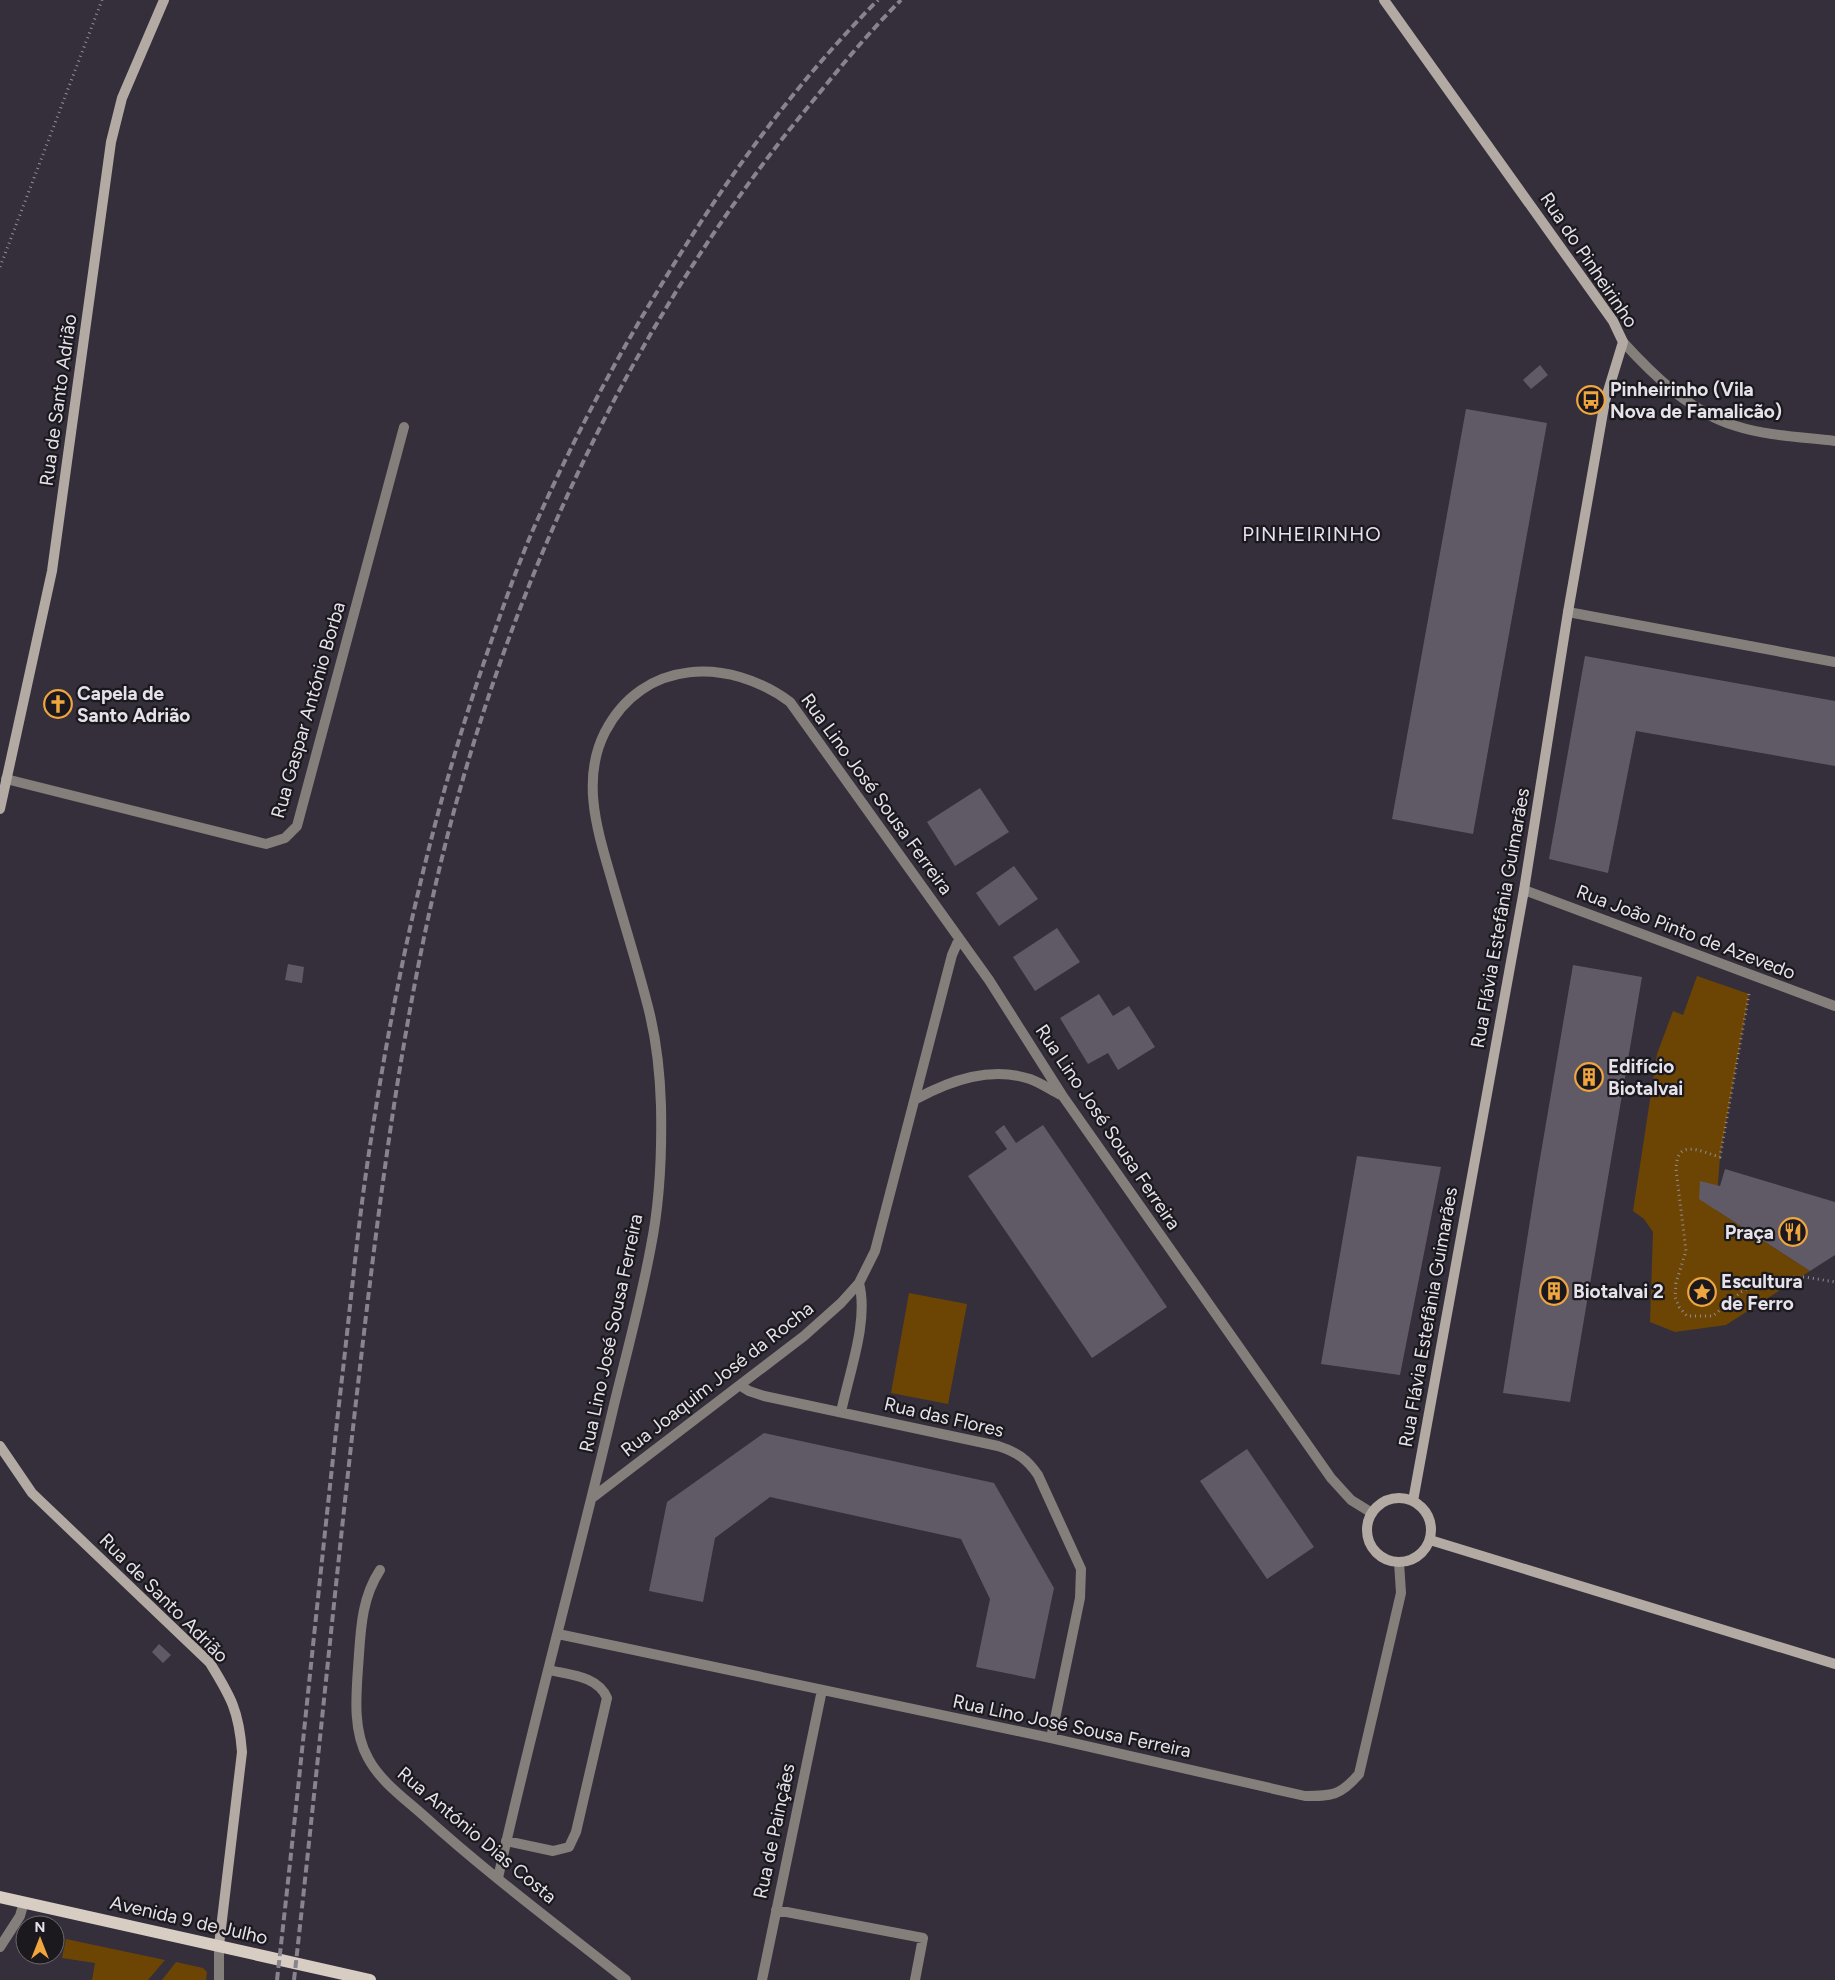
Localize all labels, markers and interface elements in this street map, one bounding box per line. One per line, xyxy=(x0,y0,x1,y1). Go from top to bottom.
street label: Rua do Pinheirinho xyxy=(1535,188,1643,332)
street label: Rua de Santo Adrião xyxy=(35,313,81,487)
place label: Pinheirinho (Vila Nova de Famalicão) xyxy=(1610,378,1782,423)
bus stop icon: Pinheirinho (Vila Nova de Famalicão) xyxy=(1576,385,1606,415)
district label: PINHEIRINHO xyxy=(1242,522,1382,546)
street label: Rua Gaspar António Borba xyxy=(266,599,350,821)
place label: Capela de Santo Adrião xyxy=(77,682,190,727)
church icon: Capela de Santo Adrião xyxy=(43,689,73,719)
street label: Rua Lino José Sousa Ferreira xyxy=(796,689,958,899)
street label: Rua Flávia Estefânia Guimarães xyxy=(1466,786,1534,1050)
street label: Rua João Pinto de Azevedo xyxy=(1573,880,1799,984)
street label: Rua Lino José Sousa Ferreira xyxy=(1031,1020,1185,1234)
place label: Edifício Biotalvai xyxy=(1608,1055,1683,1100)
building icon: Edifício Biotalvai xyxy=(1574,1062,1604,1092)
street label: Rua Flávia Estefânia Guimarães xyxy=(1394,1185,1462,1449)
street label: Rua Lino José Sousa Ferreira xyxy=(574,1212,648,1454)
restaurant icon: Praça xyxy=(1778,1217,1808,1247)
place label: Praça xyxy=(1725,1221,1774,1244)
place label: Escultura de Ferro xyxy=(1721,1270,1803,1315)
building icon: Biotalvai 2 xyxy=(1539,1276,1569,1306)
place icon: Escultura de Ferro xyxy=(1687,1277,1717,1307)
place label: Biotalvai 2 xyxy=(1573,1280,1664,1303)
street label: Rua Joaquim José da Rocha xyxy=(616,1297,818,1461)
street label: Rua das Flores xyxy=(882,1392,1006,1442)
street label: Rua de Santo Adrião xyxy=(95,1529,233,1667)
street label: Rua Lino José Sousa Ferreira xyxy=(951,1689,1193,1763)
street label: Rua de Painçães xyxy=(748,1761,800,1901)
street label: Rua António Dias Costa xyxy=(393,1762,561,1908)
street label: Avenida 9 de Julho xyxy=(108,1891,270,1949)
north arrow xyxy=(15,1915,65,1965)
text: N xyxy=(35,1919,45,1936)

